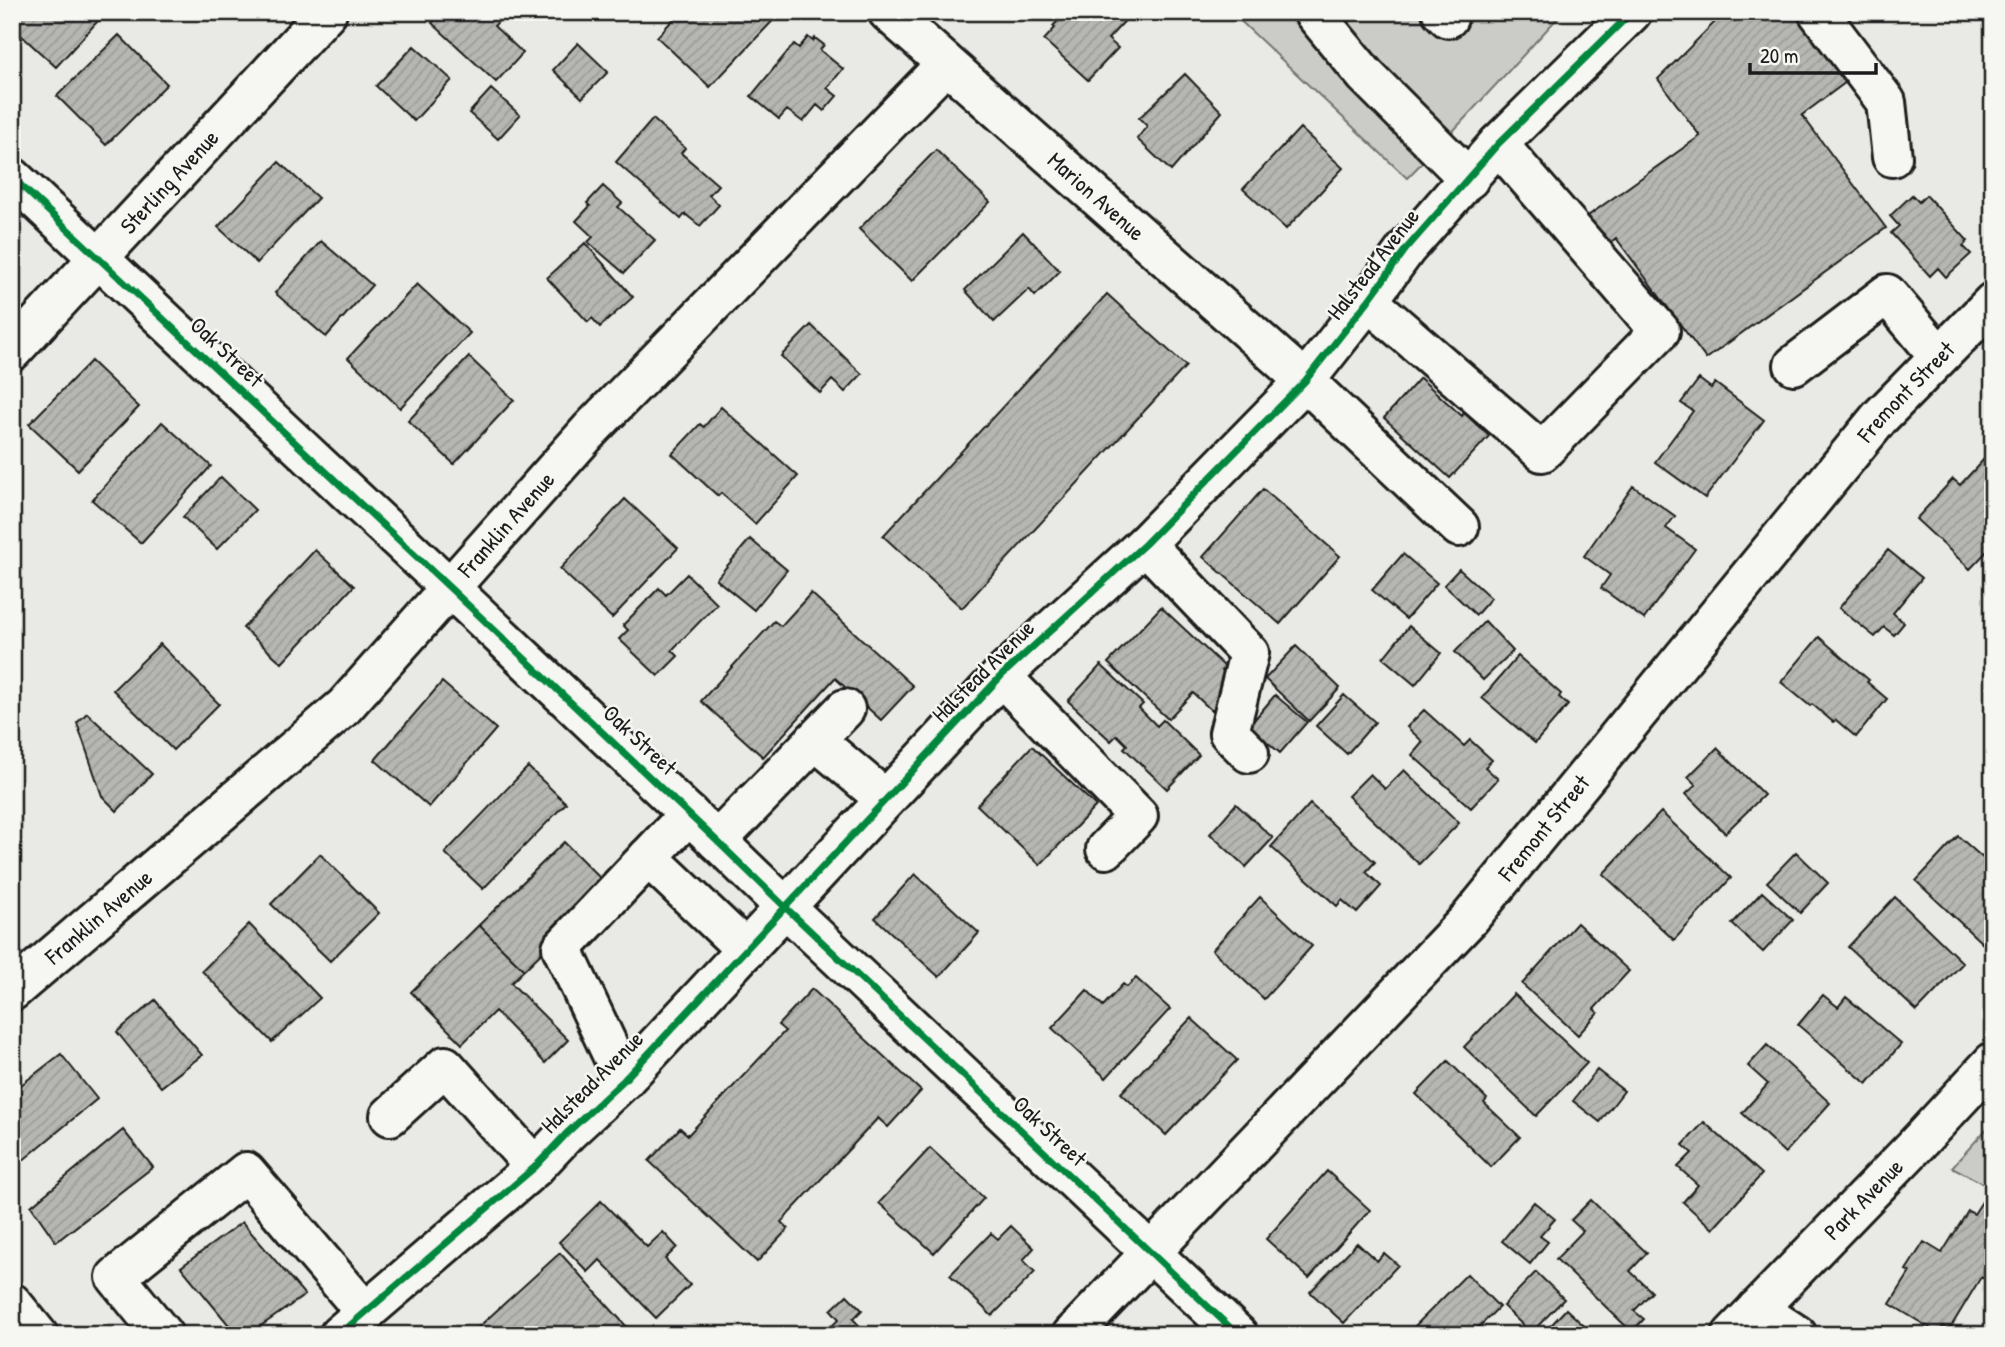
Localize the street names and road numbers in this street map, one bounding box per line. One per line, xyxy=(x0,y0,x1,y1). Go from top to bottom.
street label: Sterling Avenue xyxy=(113,123,225,240)
street label: Marion Avenue xyxy=(1041,144,1152,247)
street label: Halstead Avenue xyxy=(1319,202,1426,326)
street label: Oak Street xyxy=(184,310,272,394)
street label: Fremont Street xyxy=(1849,333,1962,449)
street label: Franklin Avenue xyxy=(450,465,561,584)
street label: Halstead Avenue xyxy=(925,613,1041,729)
street label: Oak Street xyxy=(597,698,685,782)
street label: Fremont Street xyxy=(1490,767,1597,888)
street label: Franklin Avenue xyxy=(37,862,158,972)
street label: Halstead Avenue xyxy=(534,1024,650,1140)
street label: Oak Street xyxy=(1007,1089,1095,1173)
street label: Park Avenue xyxy=(1816,1151,1910,1246)

